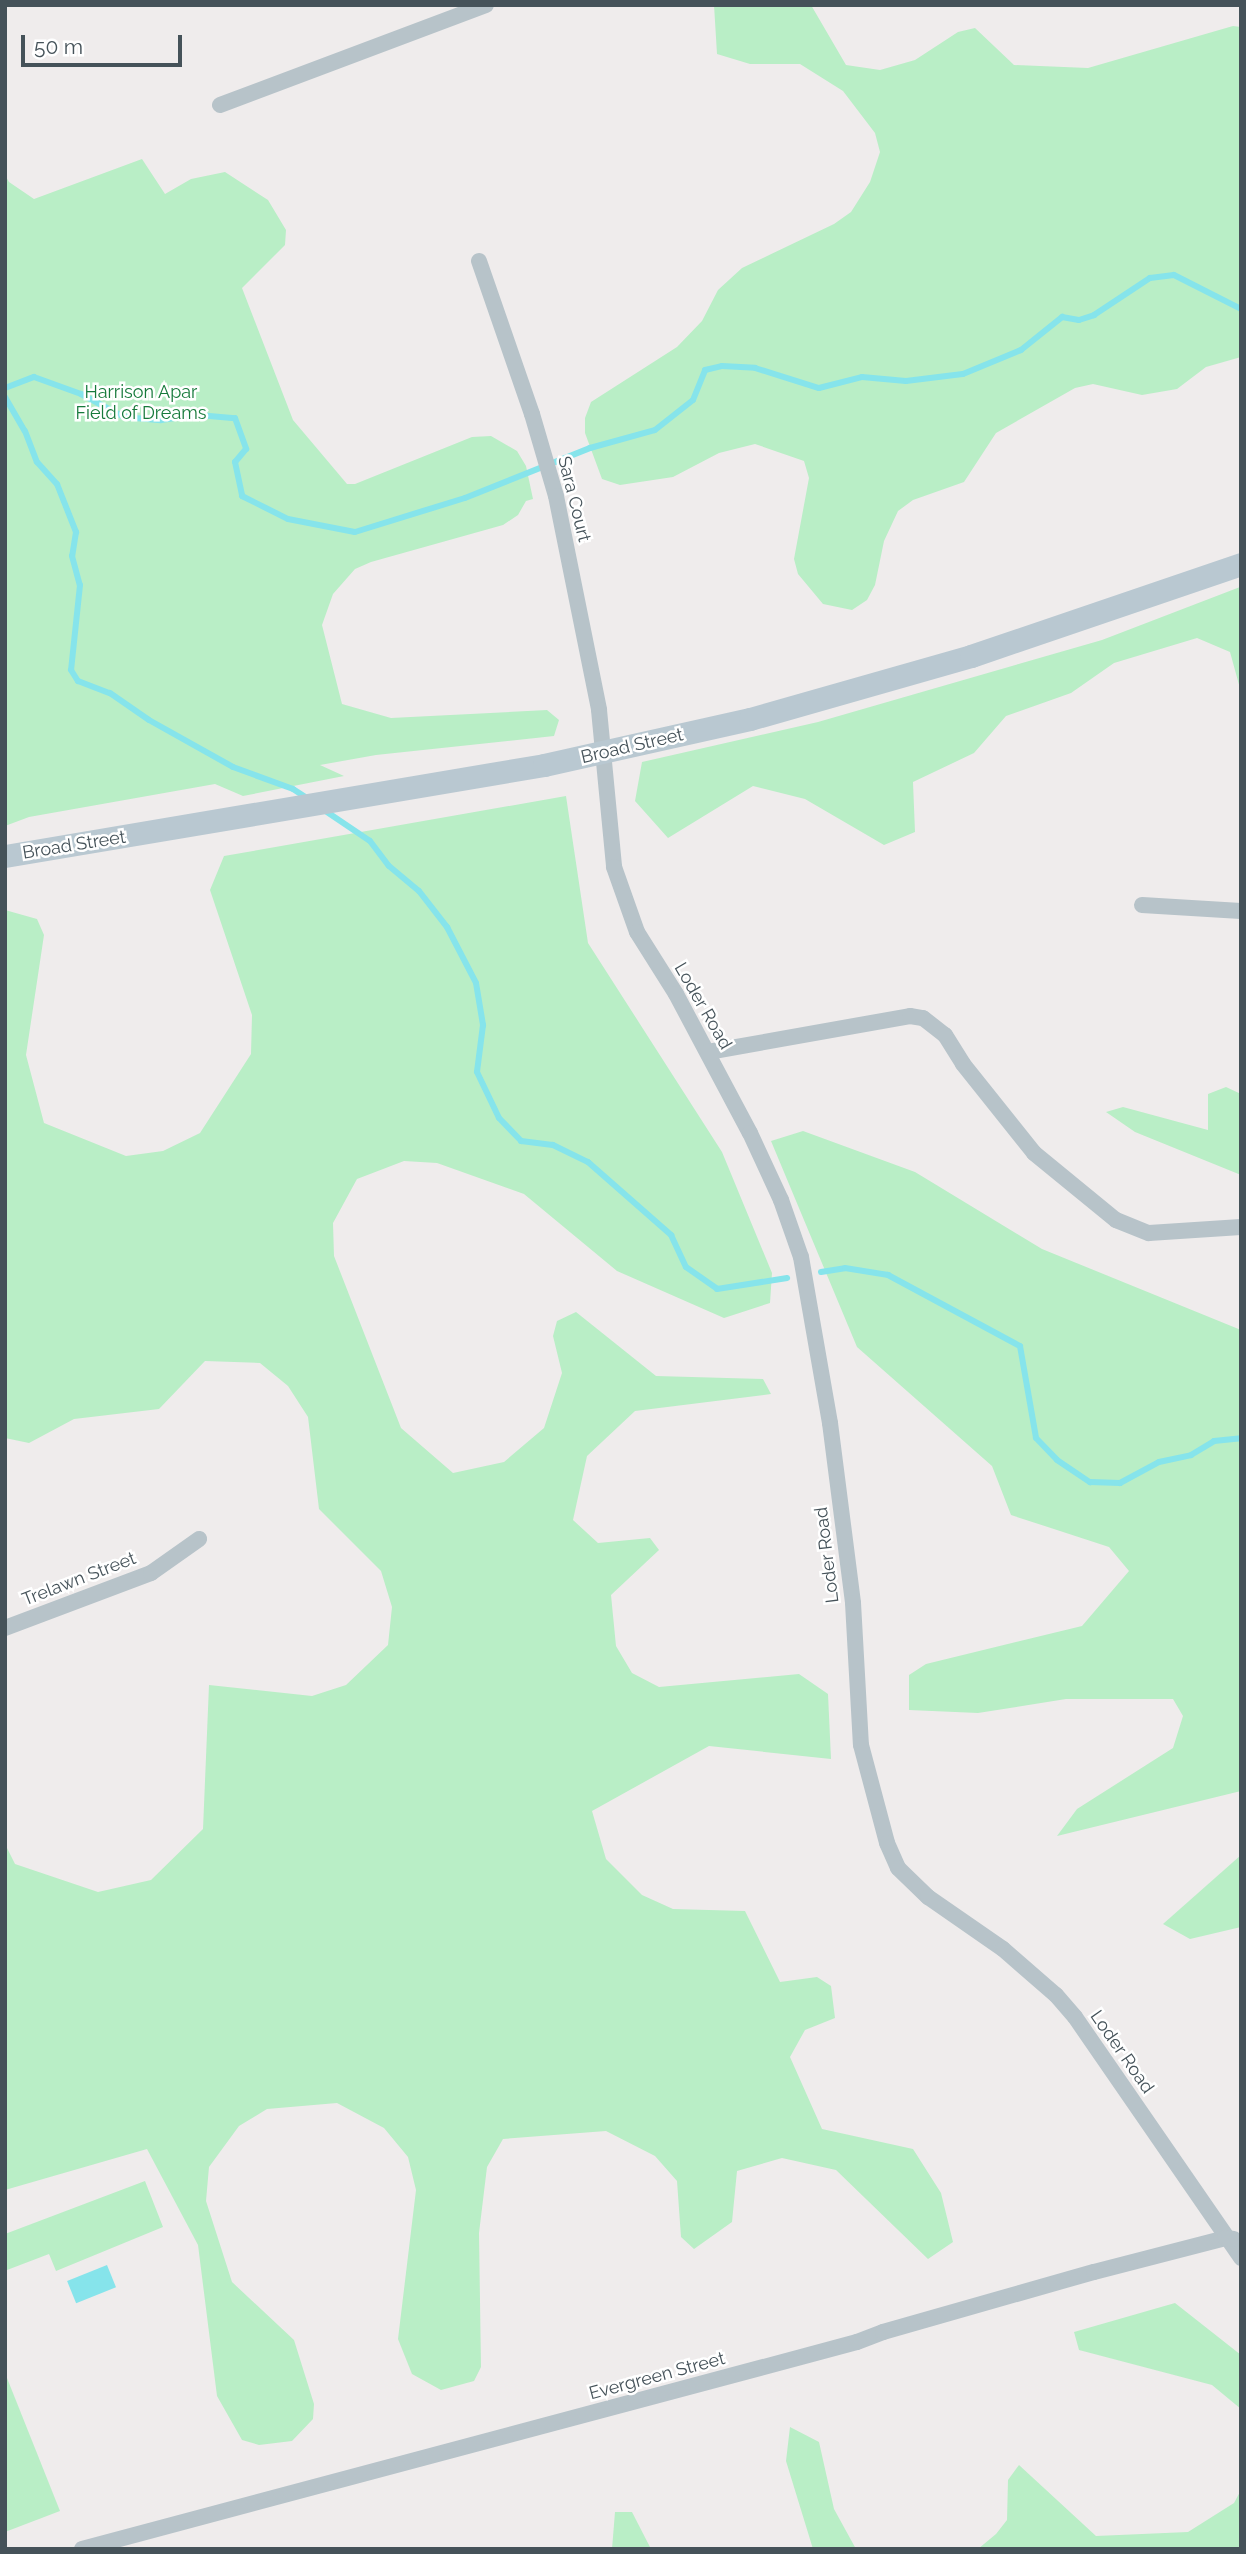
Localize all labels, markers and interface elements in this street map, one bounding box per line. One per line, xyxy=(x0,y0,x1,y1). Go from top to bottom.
scale bar xyxy=(24,21,186,65)
text: 50 m xyxy=(34,34,83,59)
park label: Harrison Apar Field of Dreams xyxy=(75,382,207,424)
street label: Sara Court xyxy=(553,454,595,544)
street label: Broad Street xyxy=(579,724,685,768)
street label: Broad Street xyxy=(21,826,127,864)
street label: Loder Road xyxy=(669,959,737,1053)
street label: Loder Road xyxy=(810,1506,844,1604)
street label: Trelawn Street xyxy=(19,1547,139,1611)
street label: Loder Road xyxy=(1085,2006,1159,2098)
street label: Evergreen Street xyxy=(587,2347,727,2405)

